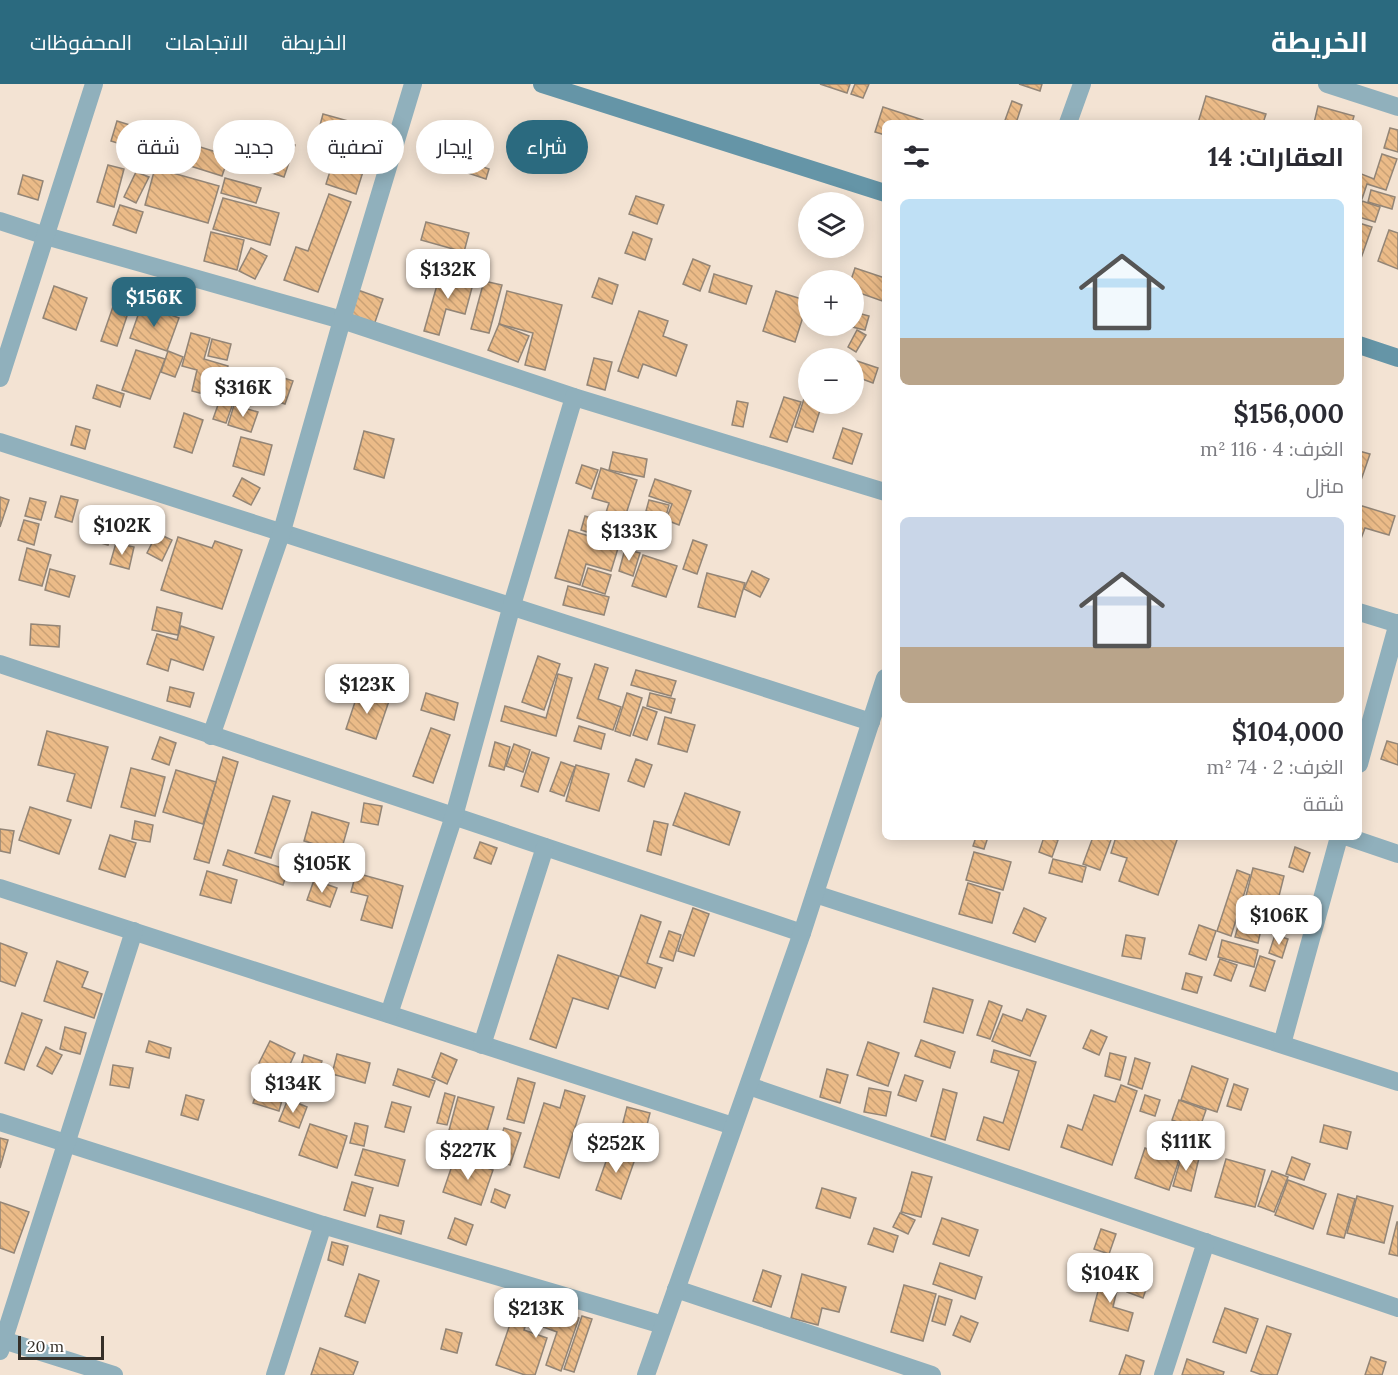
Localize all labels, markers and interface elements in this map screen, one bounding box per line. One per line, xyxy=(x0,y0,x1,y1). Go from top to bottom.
text: الخريطة xyxy=(1271,24,1368,60)
text: المحفوظات xyxy=(30,29,132,56)
text: الاتجاهات xyxy=(165,29,248,56)
text: الخريطة xyxy=(281,29,347,56)
chip: شقة xyxy=(116,120,201,174)
chip: جديد xyxy=(213,120,295,174)
chip: تصفية xyxy=(307,120,404,174)
chip: إيجار xyxy=(416,120,494,174)
chip: شراء xyxy=(506,120,588,174)
icon: filters xyxy=(900,140,933,173)
text: العقارات: 14 xyxy=(1208,140,1344,173)
map controls xyxy=(798,192,864,414)
button: layers xyxy=(798,192,864,258)
icon: home xyxy=(1068,238,1176,346)
pin: $132K xyxy=(406,249,490,300)
text: $132K xyxy=(420,256,476,281)
button: + xyxy=(798,270,864,336)
pin: $156K xyxy=(112,277,196,328)
text: $156K xyxy=(126,284,182,309)
button: − xyxy=(798,348,864,414)
pin: $316K xyxy=(201,367,285,418)
text: $316K xyxy=(215,374,271,399)
text: $156,000 xyxy=(1233,397,1344,430)
text: الغرف: 4 · 116 m² xyxy=(1200,436,1344,461)
text: منزل xyxy=(1306,473,1344,498)
pin: $102K xyxy=(80,505,164,556)
pin: $133K xyxy=(587,511,671,562)
text: $102K xyxy=(93,512,151,537)
text: $133K xyxy=(601,518,657,543)
icon: home xyxy=(1068,556,1176,664)
pin: $123K xyxy=(325,664,409,715)
text: $123K xyxy=(339,671,395,696)
text: $104,000 xyxy=(1232,715,1344,748)
text: الغرف: 2 · 74 m² xyxy=(1207,754,1344,779)
text: شقة xyxy=(1303,791,1344,816)
pin: $105K xyxy=(280,843,364,894)
text: $105K xyxy=(293,850,351,875)
pin: $106K xyxy=(1237,895,1321,946)
text: $106K xyxy=(1250,902,1308,927)
pin: $134K xyxy=(251,1063,335,1114)
text: $134K xyxy=(265,1070,321,1095)
pin: $111K xyxy=(1144,1121,1228,1172)
pin: $252K xyxy=(574,1123,658,1174)
text: $111K xyxy=(1161,1128,1211,1153)
pin: $227K xyxy=(426,1130,510,1181)
text: $252K xyxy=(587,1130,645,1155)
text: $227K xyxy=(440,1137,496,1162)
pin: $104K xyxy=(1068,1253,1152,1304)
text: $104K xyxy=(1081,1260,1139,1285)
pin: $213K xyxy=(494,1288,578,1339)
text: $213K xyxy=(508,1295,564,1320)
scale bar xyxy=(18,1333,104,1360)
text: 20 m xyxy=(27,1336,64,1356)

